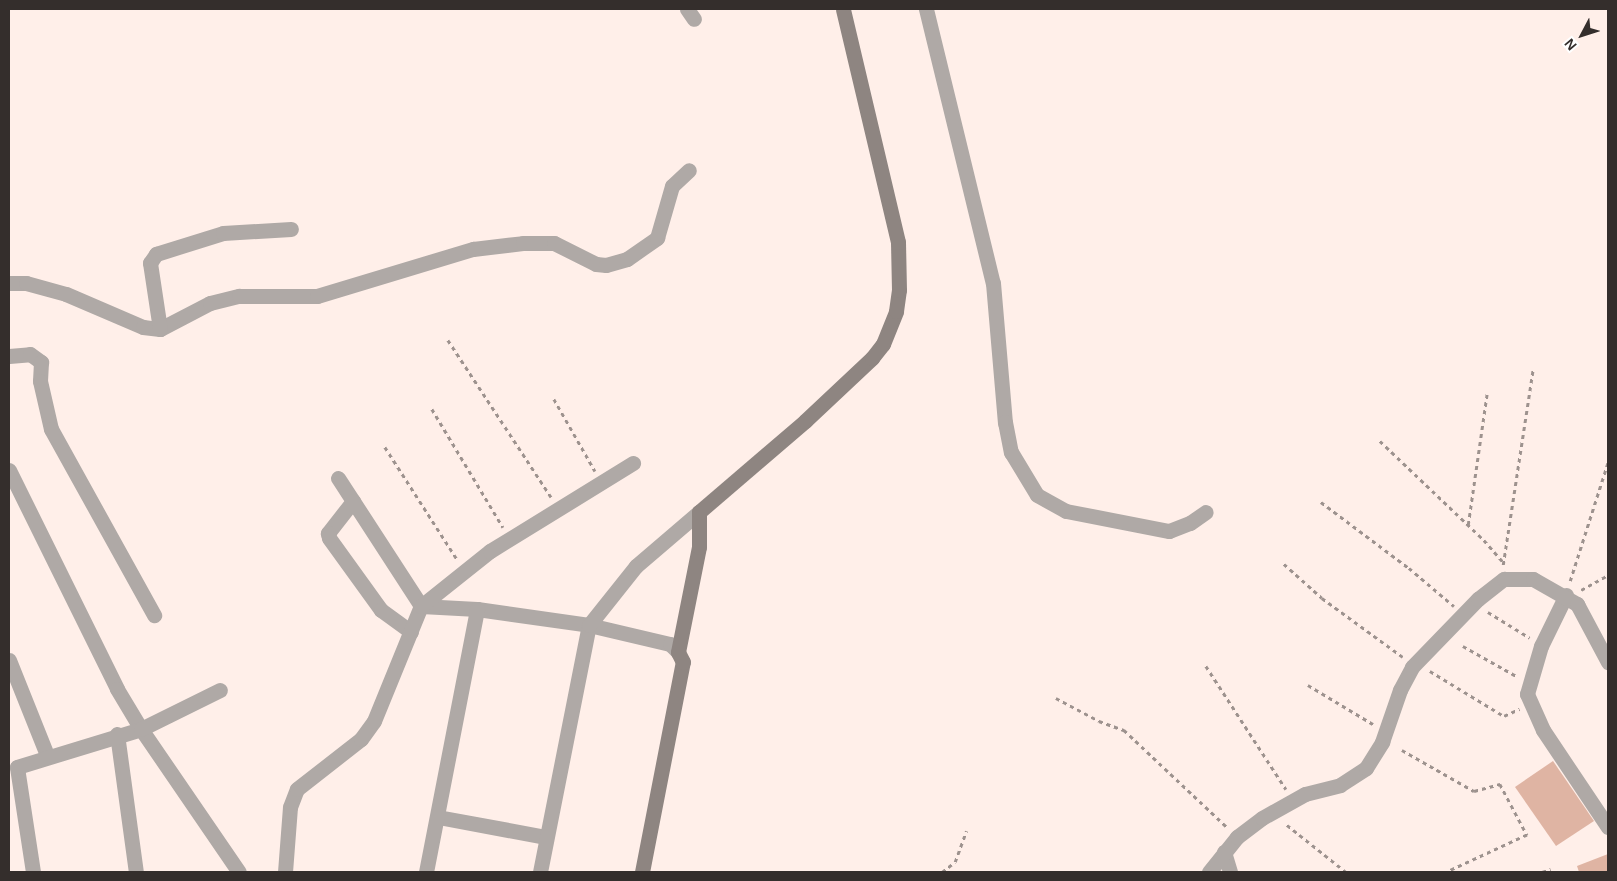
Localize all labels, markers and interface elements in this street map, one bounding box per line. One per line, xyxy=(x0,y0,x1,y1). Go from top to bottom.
north arrow xyxy=(1557,10,1607,60)
text: N xyxy=(1561,36,1580,54)

